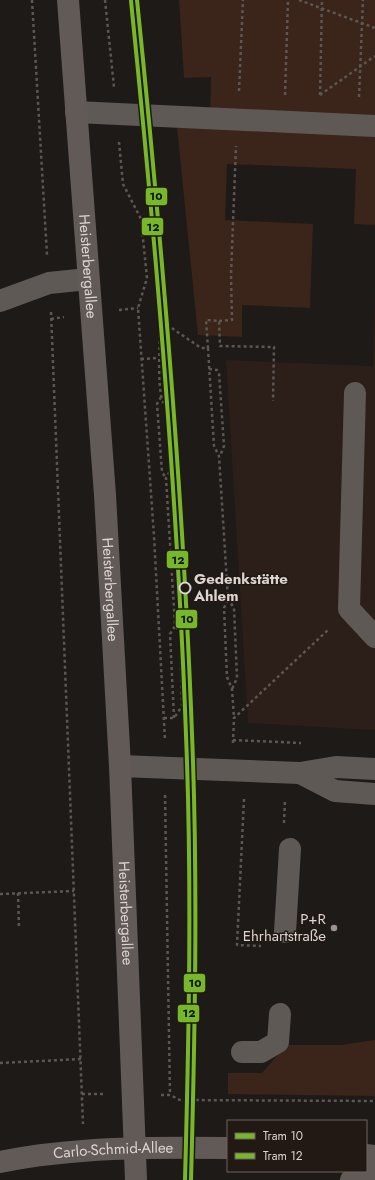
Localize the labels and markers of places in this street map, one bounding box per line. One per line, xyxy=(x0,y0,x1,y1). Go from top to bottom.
place label: Gedenkstätte Ahlem xyxy=(193,568,288,607)
marker: Gedenkstätte Ahlem xyxy=(178,581,192,595)
place label: P+R Ehrhartstraße xyxy=(243,908,327,947)
marker: P+R Ehrhartstraße xyxy=(329,923,339,933)

